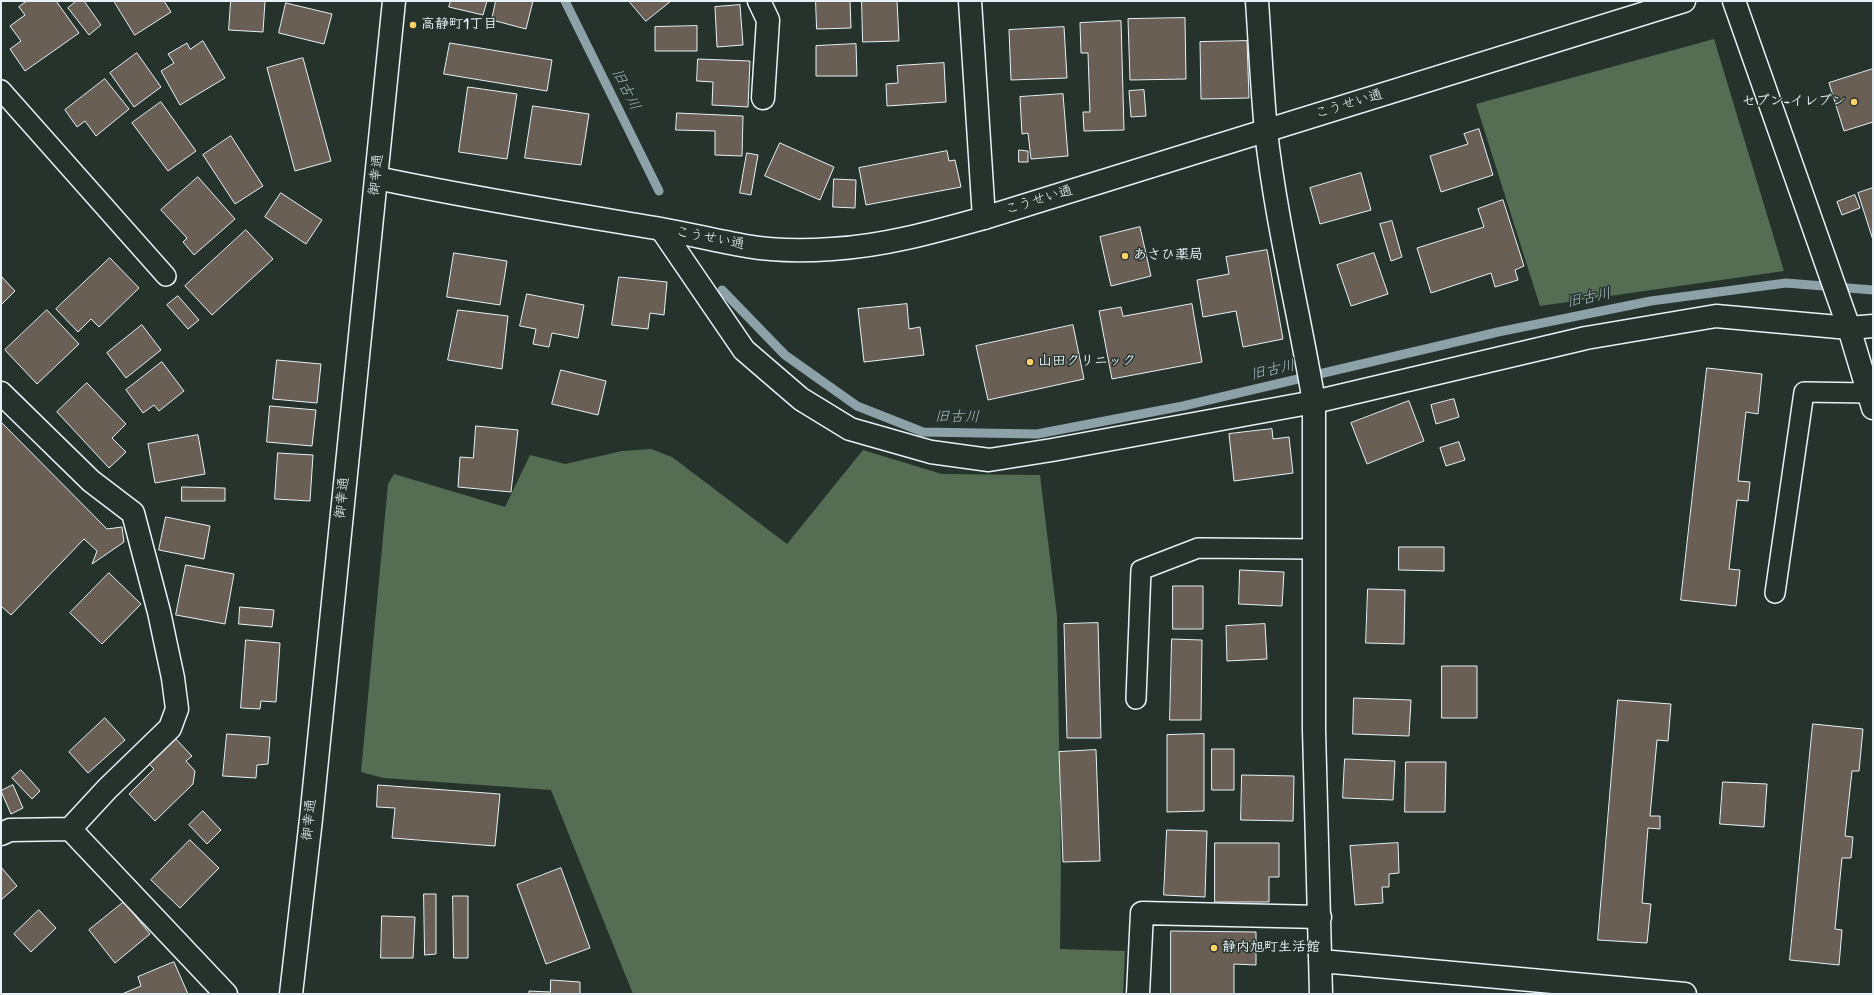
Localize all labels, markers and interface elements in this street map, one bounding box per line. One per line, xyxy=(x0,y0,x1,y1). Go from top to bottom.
place label: 高静町1丁目 xyxy=(421,17,497,33)
marker: 高静町1丁目 xyxy=(408,20,418,30)
water label: 旧古川 xyxy=(607,66,643,114)
street label: こうせい通 xyxy=(1313,87,1385,123)
place label: セブン-イレブン xyxy=(1742,94,1846,110)
marker: セブン-イレブン xyxy=(1849,97,1859,107)
street label: 御幸通 xyxy=(366,153,388,197)
street label: こうせい通 xyxy=(1003,183,1075,219)
street label: こうせい通 xyxy=(674,224,746,254)
place label: あさひ薬局 xyxy=(1133,248,1203,264)
marker: あさひ薬局 xyxy=(1120,251,1130,261)
water label: 旧古川 xyxy=(1565,286,1613,312)
place label: 山田クリニック xyxy=(1038,354,1136,370)
marker: 山田クリニック xyxy=(1025,357,1035,367)
water label: 旧古川 xyxy=(1249,357,1297,385)
water label: 旧古川 xyxy=(934,409,980,427)
street label: 御幸通 xyxy=(332,476,354,520)
street label: 御幸通 xyxy=(299,798,321,842)
place label: 静内旭町生活館 xyxy=(1222,940,1320,956)
marker: 静内旭町生活館 xyxy=(1209,943,1219,953)

